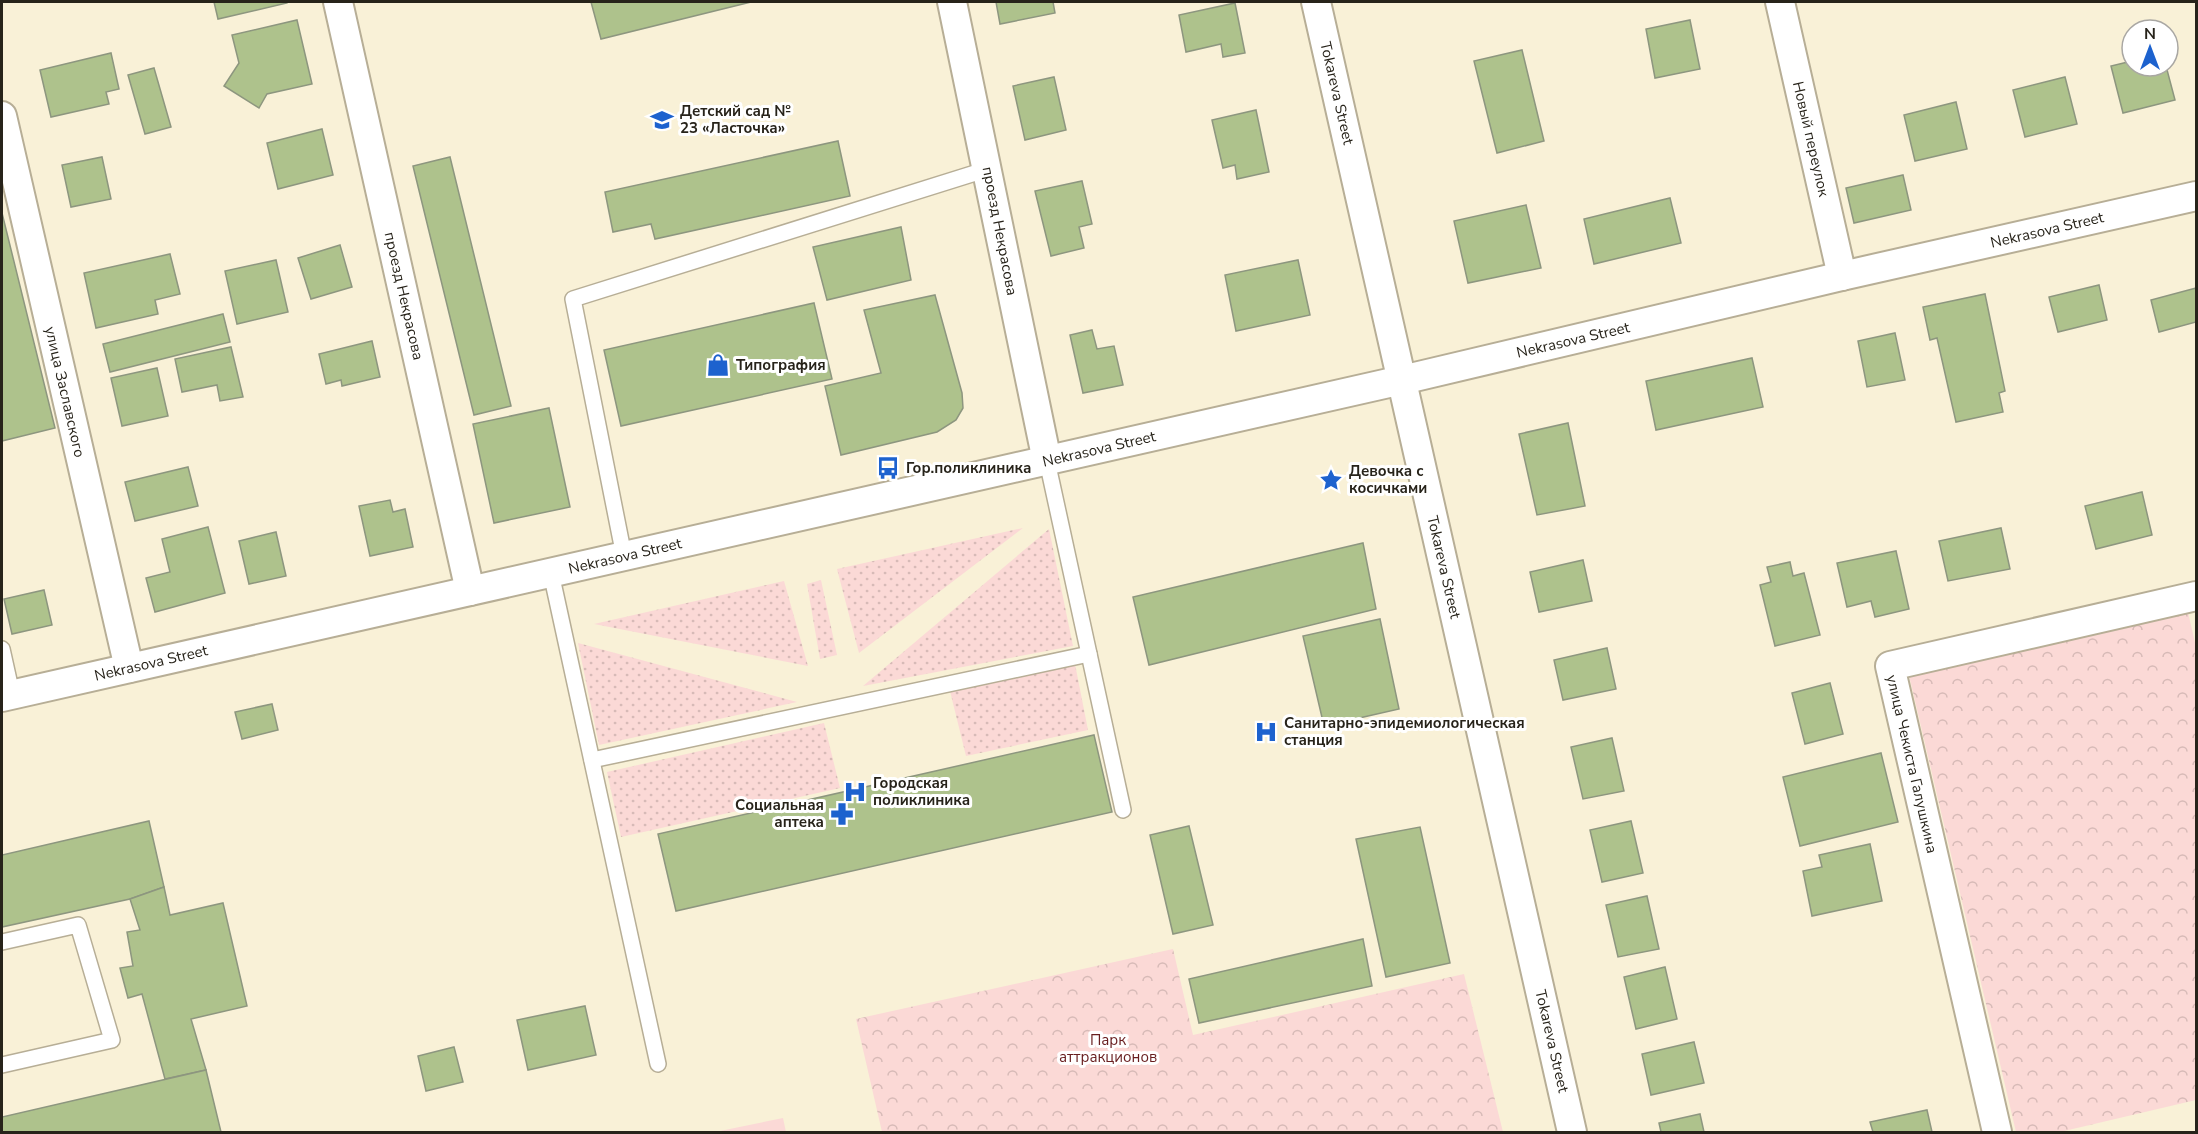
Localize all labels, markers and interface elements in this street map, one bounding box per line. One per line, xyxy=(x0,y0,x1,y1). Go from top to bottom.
north arrow xyxy=(2120,18,2180,78)
text: N xyxy=(2144,23,2156,45)
street label: Tokareva Street xyxy=(1315,40,1359,147)
street label: Новый переулок xyxy=(1788,79,1834,199)
place label: Детский сад № 23 «Ласточка» xyxy=(680,101,791,138)
school or university icon: Детский сад № 23 «Ласточка» xyxy=(649,107,675,133)
street label: проезд Некрасова xyxy=(978,165,1022,297)
street label: Nekrasova Street xyxy=(1988,207,2106,253)
street label: проезд Некрасова xyxy=(380,230,428,362)
street label: Nekrasova Street xyxy=(1514,317,1632,363)
street label: улица Заславского xyxy=(40,325,90,459)
shop icon: Типография xyxy=(705,352,731,378)
place label: Типография xyxy=(736,355,826,375)
street label: Nekrasova Street xyxy=(1040,426,1158,472)
bus stop icon: Гор.поликлиника xyxy=(875,455,901,481)
place label: Гор.поликлиника xyxy=(906,458,1031,478)
place label: Девочка с косичками xyxy=(1349,461,1427,498)
place icon: Девочка с косичками xyxy=(1318,467,1344,493)
street label: Tokareva Street xyxy=(1422,514,1466,621)
street label: Nekrasova Street xyxy=(566,533,684,579)
street label: Nekrasova Street xyxy=(92,640,210,686)
street label: улица Чекиста Галушкина xyxy=(1882,673,1942,855)
place label: Санитарно-эпидемиологическая станция xyxy=(1284,713,1525,750)
hospital icon: Санитарно-эпидемиологическая станция xyxy=(1253,719,1279,745)
place label: Городская поликлиника xyxy=(873,773,970,810)
hospital icon: Городская поликлиника xyxy=(842,779,868,805)
place label: Социальная аптека xyxy=(735,795,824,832)
pharmacy icon: Социальная аптека xyxy=(829,801,855,827)
street label: Tokareva Street xyxy=(1530,988,1574,1095)
park label: Парк аттракционов xyxy=(1059,1030,1157,1067)

